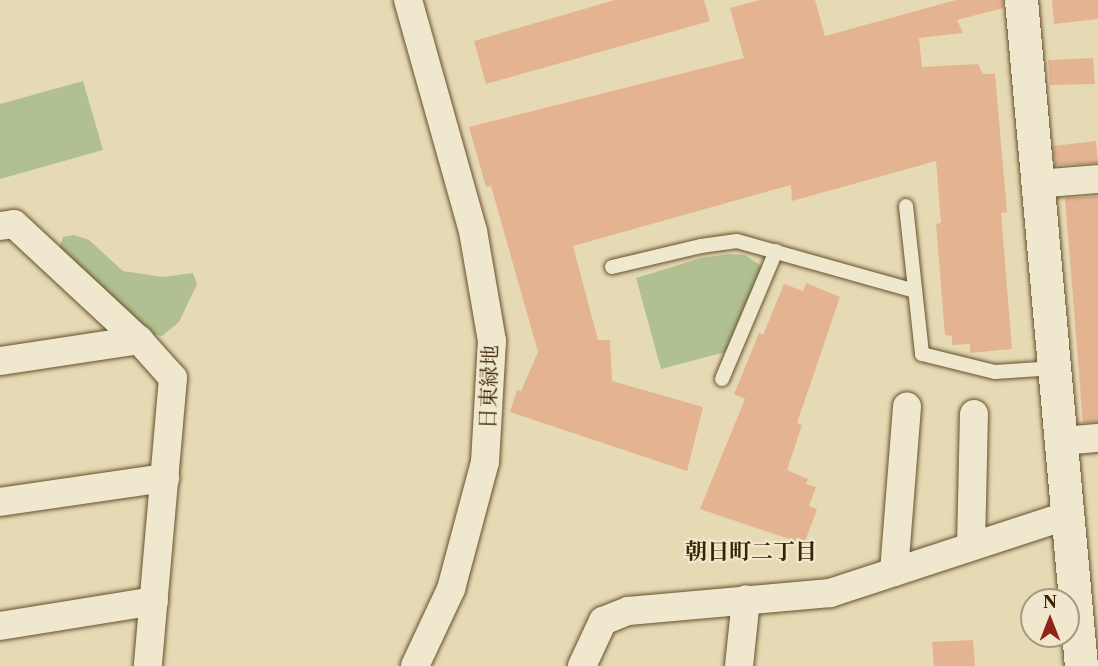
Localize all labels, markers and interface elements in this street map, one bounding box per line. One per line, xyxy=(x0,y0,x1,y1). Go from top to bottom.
street label: 日東緑地 xyxy=(475,345,503,429)
district label: 朝日町二丁目 xyxy=(685,539,817,565)
north arrow xyxy=(1020,588,1080,648)
text: N xyxy=(1043,592,1057,612)

